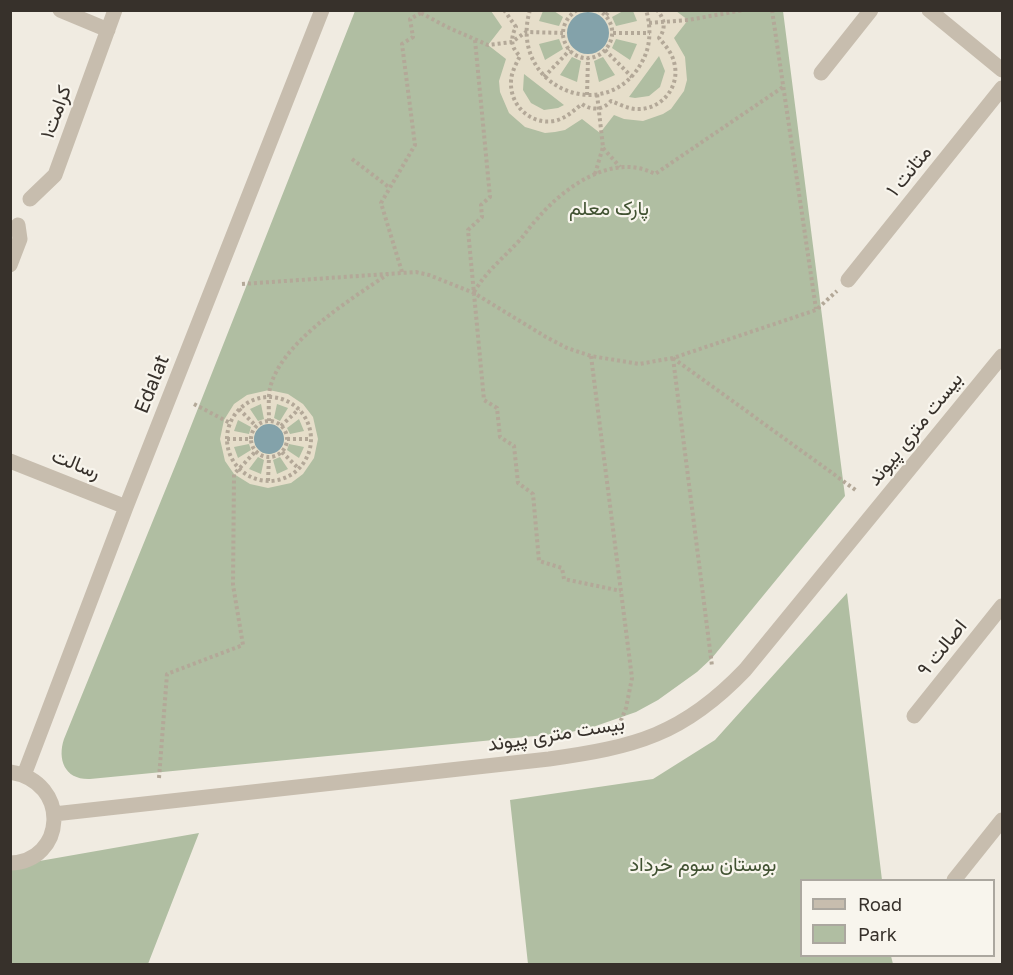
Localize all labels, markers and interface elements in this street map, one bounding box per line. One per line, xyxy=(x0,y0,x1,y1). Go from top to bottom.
street label: کرامت۱ xyxy=(35,82,77,142)
street label: متانت ۱ xyxy=(881,141,937,201)
park label: پارک معلم xyxy=(569,197,649,221)
street label: Edalat xyxy=(129,351,175,417)
street label: بیست متری پیوند xyxy=(862,368,968,490)
street label: رسالت xyxy=(48,443,104,485)
street label: اصالت ۹ xyxy=(912,615,972,681)
street label: بیست متری پیوند xyxy=(486,711,626,757)
park label: بوستان سوم خرداد xyxy=(630,853,776,877)
legend xyxy=(800,879,995,957)
text: Road xyxy=(858,893,902,915)
text: Park xyxy=(858,923,897,945)

